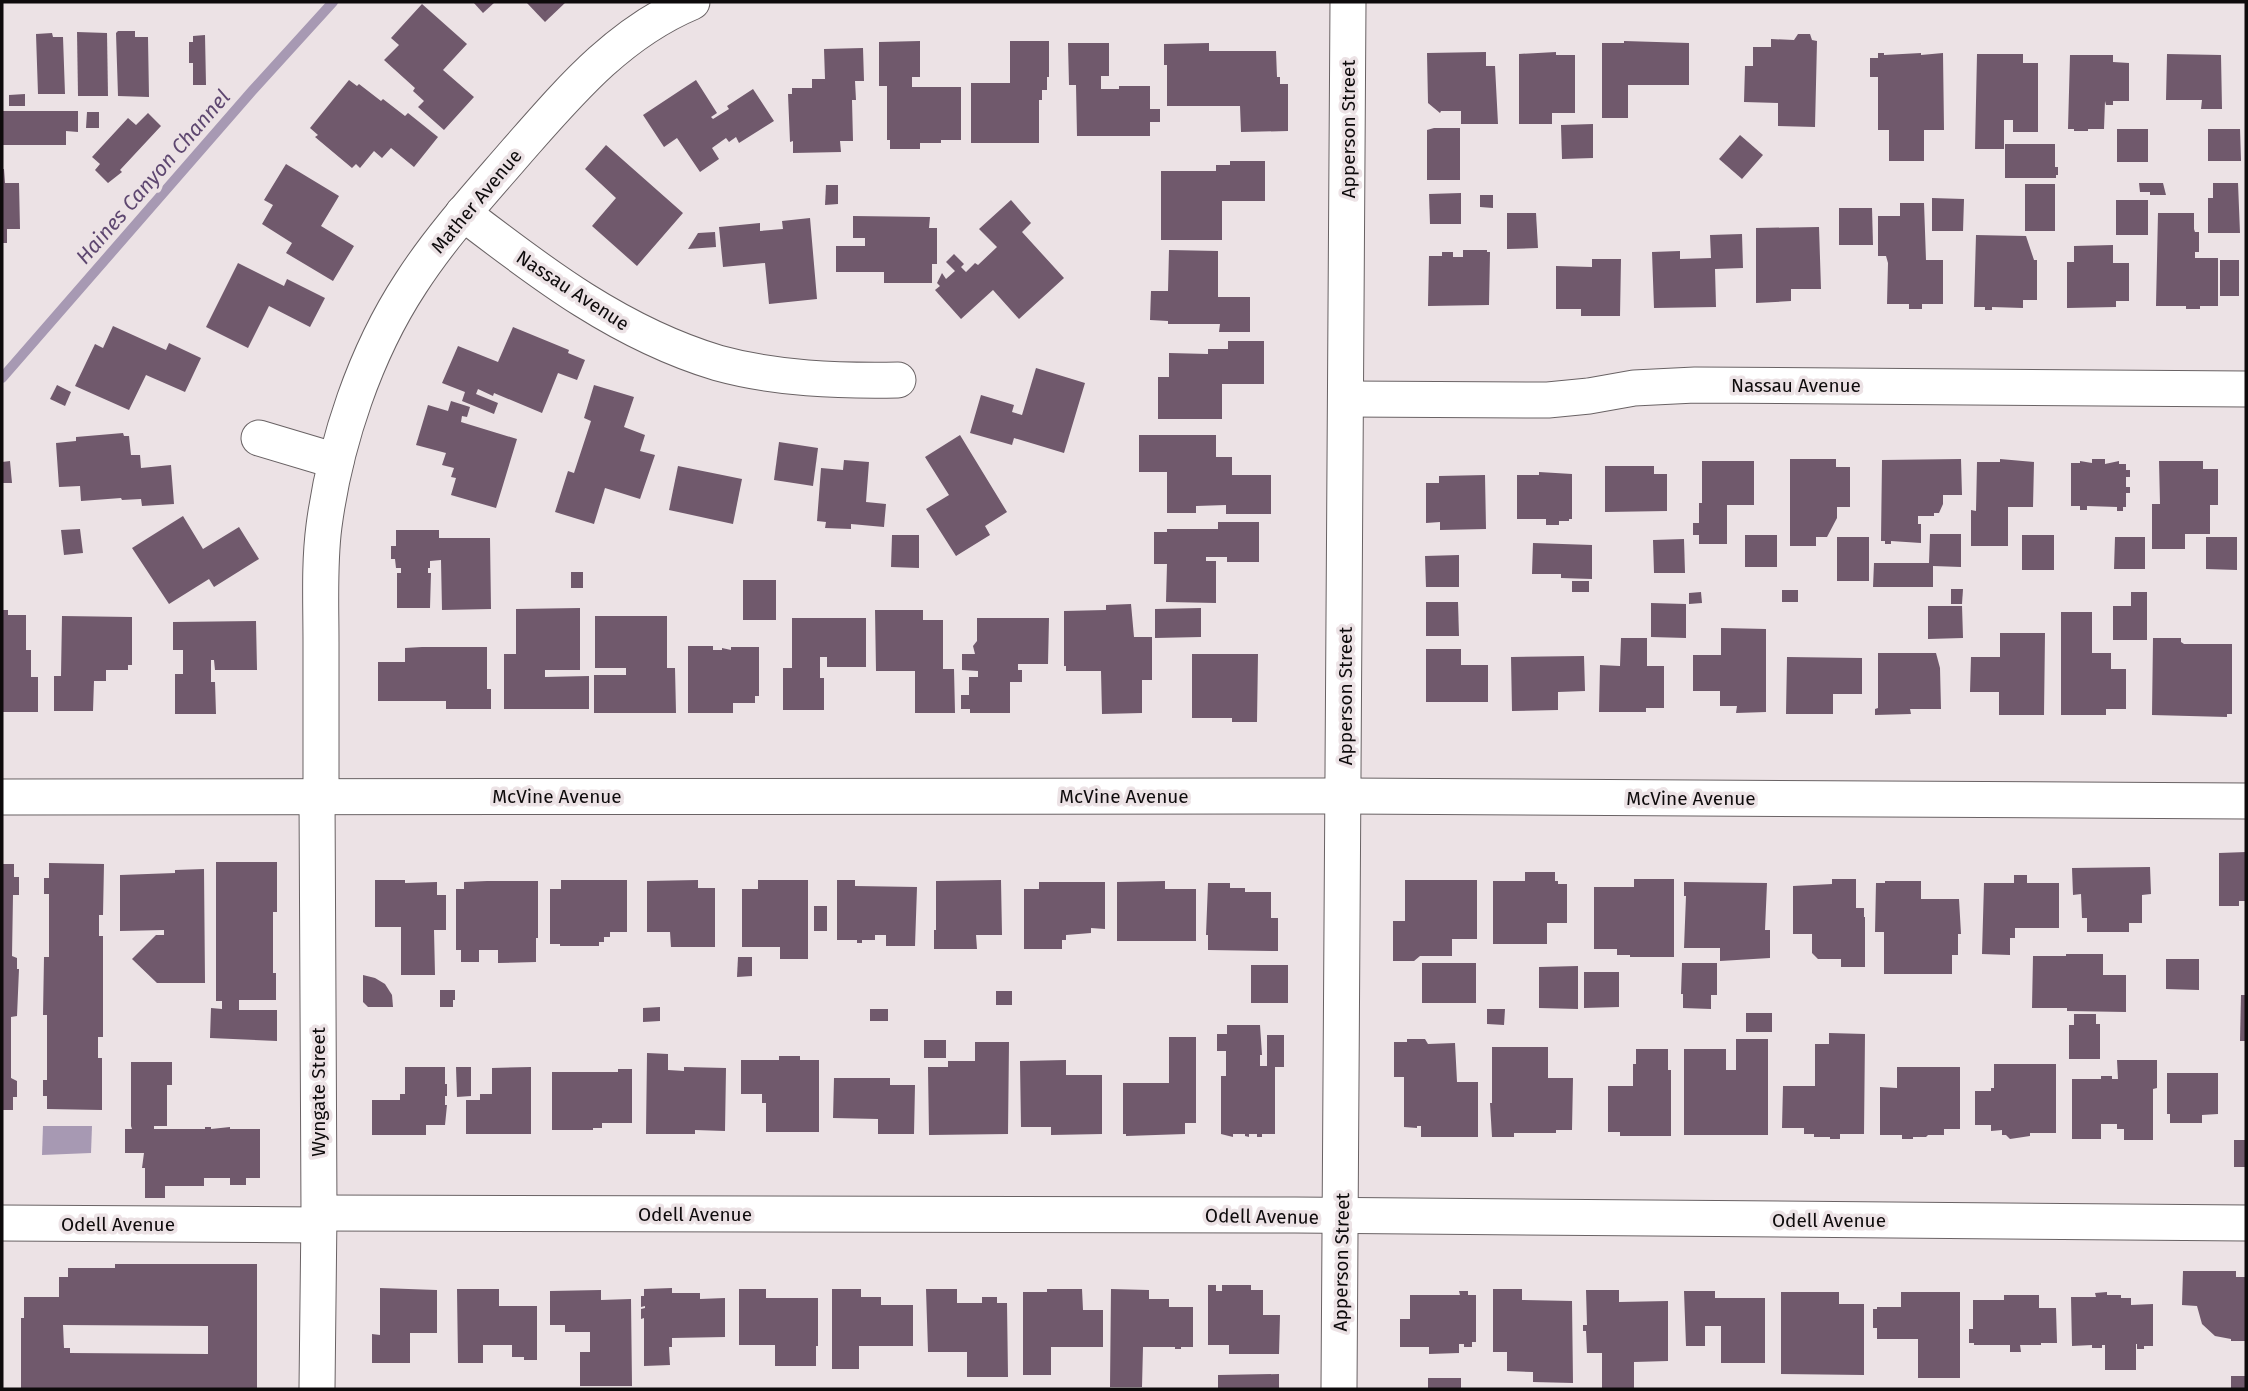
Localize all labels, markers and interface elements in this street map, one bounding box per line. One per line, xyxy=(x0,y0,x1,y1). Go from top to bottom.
street label: Apperson Street xyxy=(1337,60,1360,198)
water label: Haines Canyon Channel xyxy=(70,85,236,269)
street label: Mather Avenue xyxy=(426,145,527,258)
street label: Nassau Avenue xyxy=(512,245,633,335)
street label: Nassau Avenue xyxy=(1731,374,1861,397)
street label: Apperson Street xyxy=(1334,627,1357,765)
street label: McVine Avenue xyxy=(492,785,622,808)
street label: McVine Avenue xyxy=(1059,785,1189,808)
street label: McVine Avenue xyxy=(1626,787,1756,810)
street label: Wyngate Street xyxy=(307,1027,330,1157)
street label: Apperson Street xyxy=(1329,1192,1354,1331)
street label: Odell Avenue xyxy=(638,1203,752,1226)
street label: Odell Avenue xyxy=(1205,1204,1319,1229)
street label: Odell Avenue xyxy=(1772,1209,1886,1232)
street label: Odell Avenue xyxy=(61,1213,175,1236)

